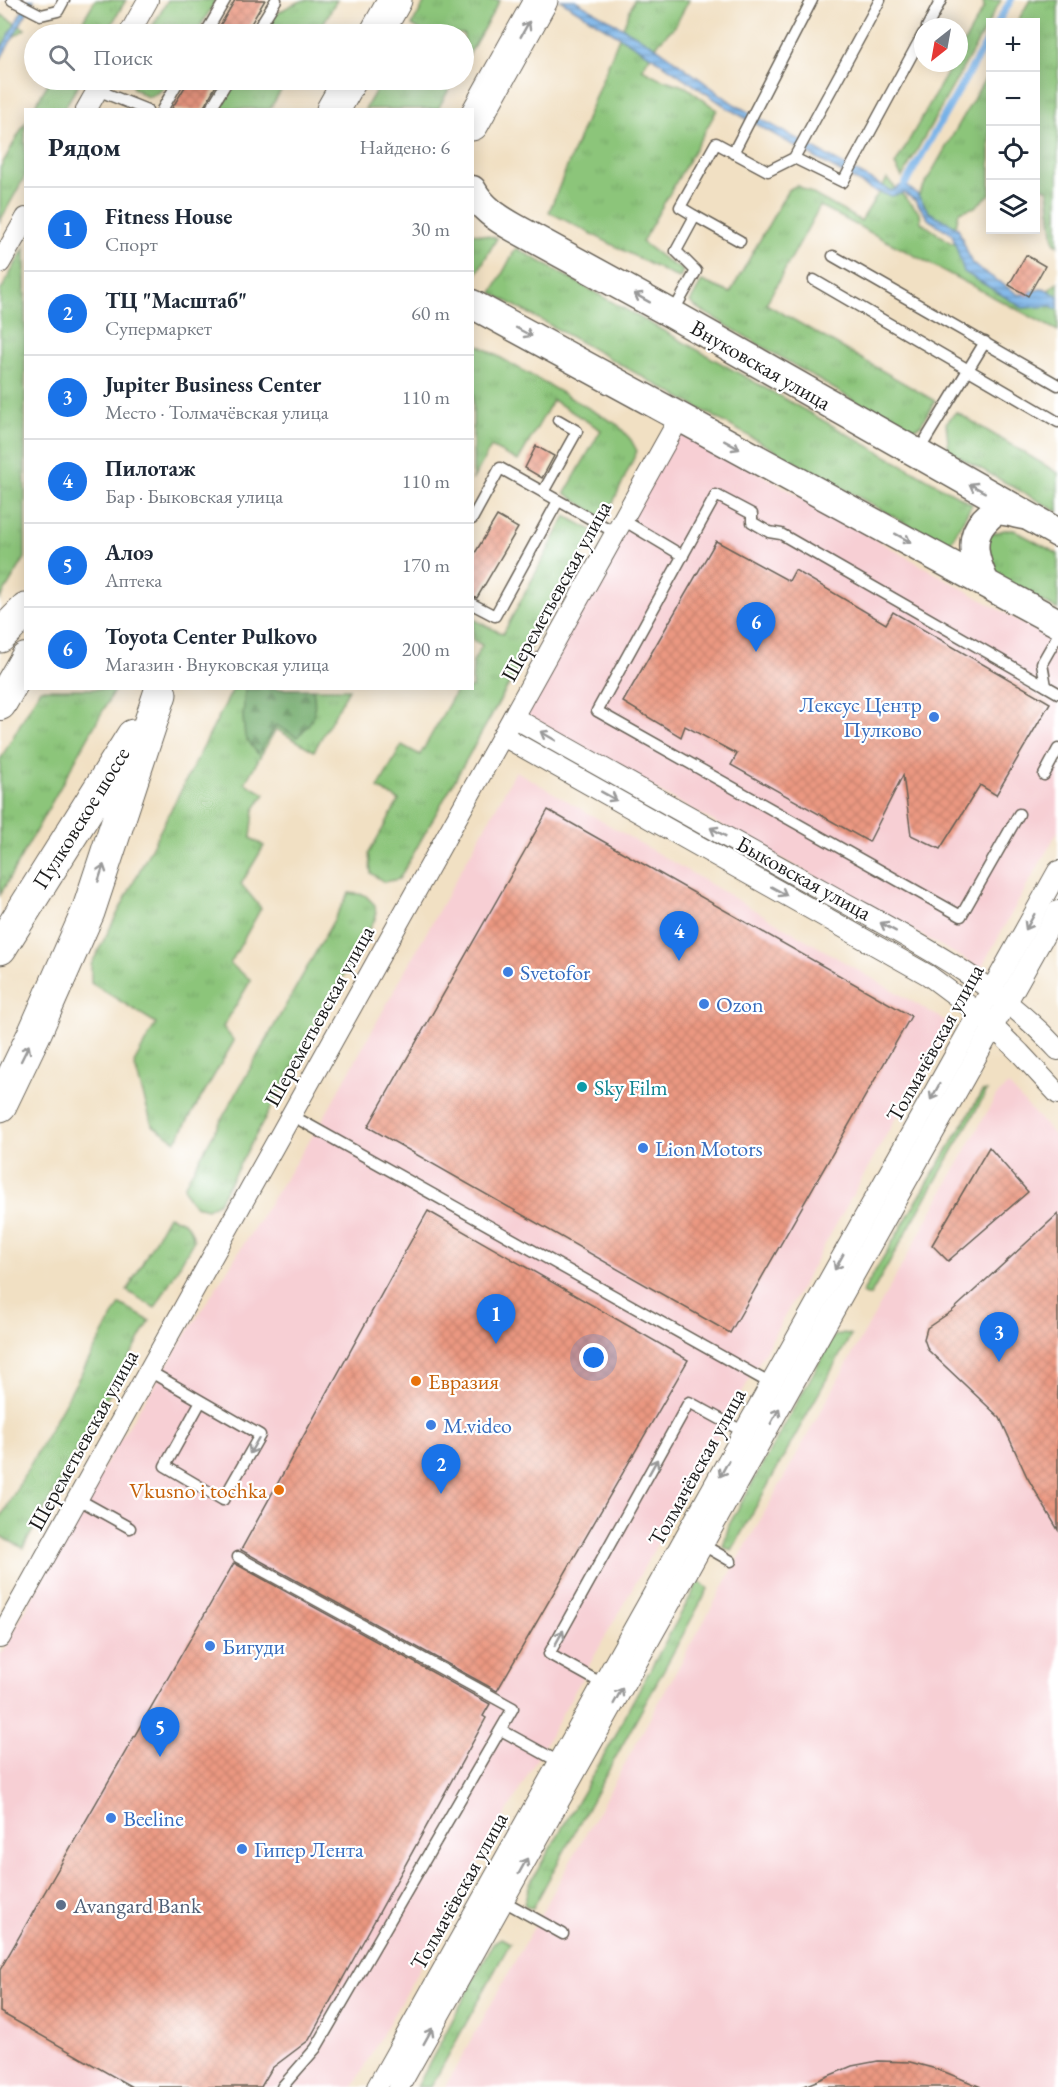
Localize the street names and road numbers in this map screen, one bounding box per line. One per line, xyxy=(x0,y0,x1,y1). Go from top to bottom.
street label: Внуковская улица xyxy=(686,313,837,417)
street label: Шереметьевская улица xyxy=(494,495,618,687)
street label: Пулковское шоссе xyxy=(26,741,137,895)
street label: Быковская улица xyxy=(731,829,877,927)
street label: Шереметьевская улица xyxy=(257,920,381,1112)
street label: Толмачёвская улица xyxy=(880,959,991,1127)
street label: Шереметьевская улица xyxy=(21,1344,145,1536)
street label: Толмачёвская улица xyxy=(642,1383,753,1551)
street label: Толмачёвская улица xyxy=(404,1807,515,1975)

